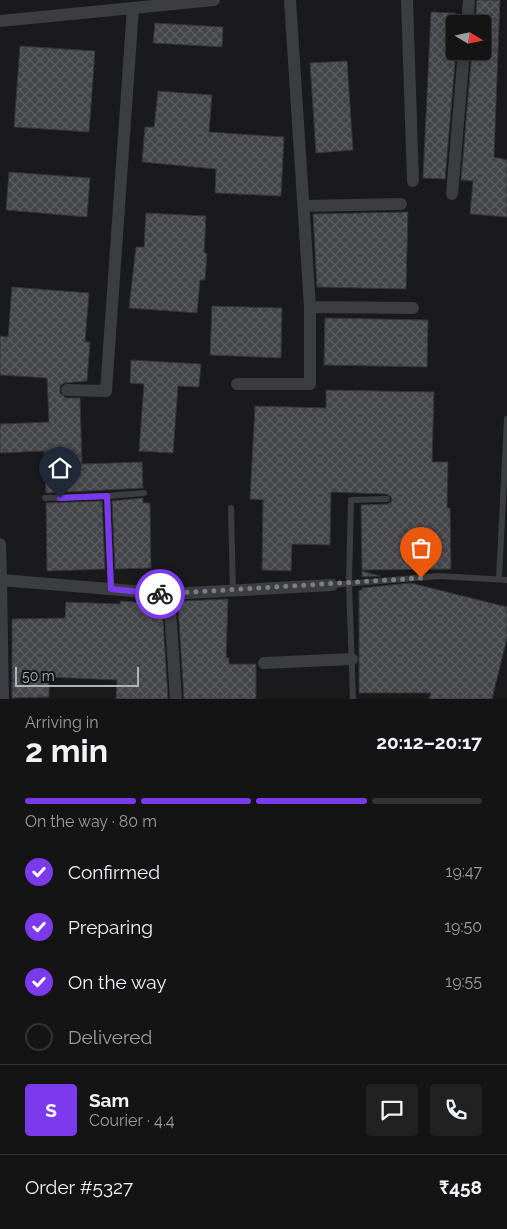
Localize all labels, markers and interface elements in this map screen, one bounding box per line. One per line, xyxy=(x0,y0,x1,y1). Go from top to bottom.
north arrow xyxy=(446,15,491,60)
map controls xyxy=(446,15,491,60)
pin xyxy=(39,447,81,498)
icon: home xyxy=(46,454,74,482)
pin xyxy=(400,527,442,578)
icon: bag xyxy=(407,534,435,562)
courier xyxy=(135,569,185,619)
icon: bike xyxy=(146,580,174,608)
scale bar xyxy=(15,664,139,687)
text: 50 m xyxy=(22,668,55,684)
text: Arriving in xyxy=(25,713,99,732)
text: 20:12–20:17 xyxy=(376,731,482,753)
text: 2 min xyxy=(25,732,108,769)
text: On the way · 80 m xyxy=(25,812,157,831)
icon: check xyxy=(25,858,53,886)
text: Confirmed xyxy=(68,861,160,883)
text: 19:47 xyxy=(446,862,482,881)
icon: check xyxy=(25,913,53,941)
text: Preparing xyxy=(68,916,153,938)
text: 19:50 xyxy=(444,917,482,936)
icon: check xyxy=(25,968,53,996)
text: On the way xyxy=(68,971,167,993)
text: 19:55 xyxy=(445,972,482,991)
text: Delivered xyxy=(68,1026,152,1048)
button: chat xyxy=(366,1084,418,1136)
button: phone xyxy=(430,1084,482,1136)
text: Sam xyxy=(89,1089,129,1111)
text: S xyxy=(45,1099,57,1121)
text: Courier · 4.4 xyxy=(89,1111,174,1130)
text: Order #5327 xyxy=(25,1176,133,1198)
text: ₹458 xyxy=(439,1176,482,1198)

